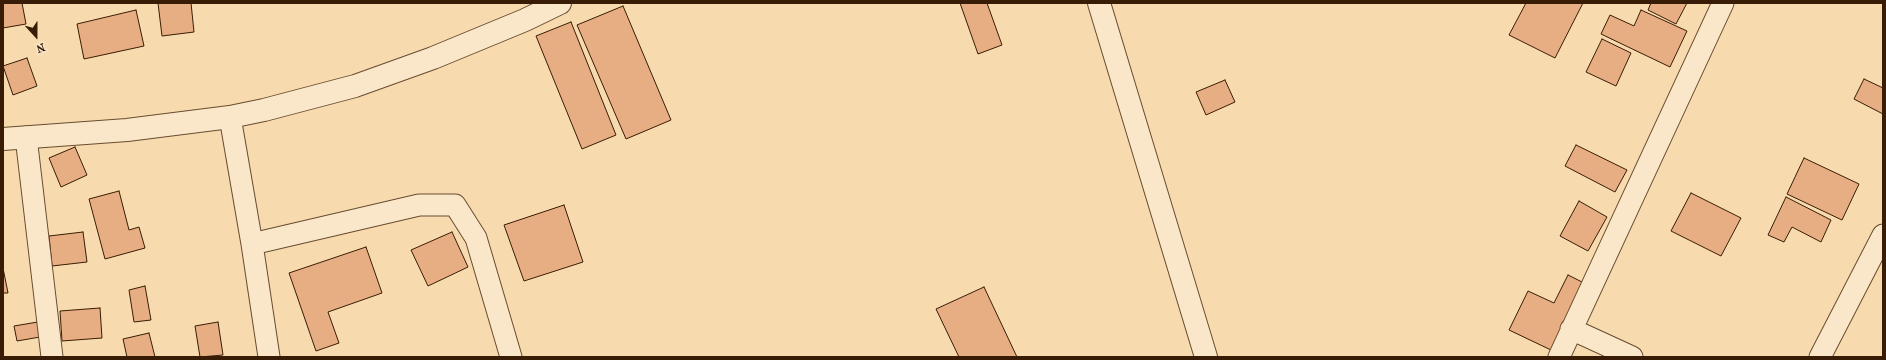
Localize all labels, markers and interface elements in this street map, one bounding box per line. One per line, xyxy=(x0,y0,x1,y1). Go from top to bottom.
north arrow xyxy=(16,16,56,56)
text: N xyxy=(34,40,47,55)

